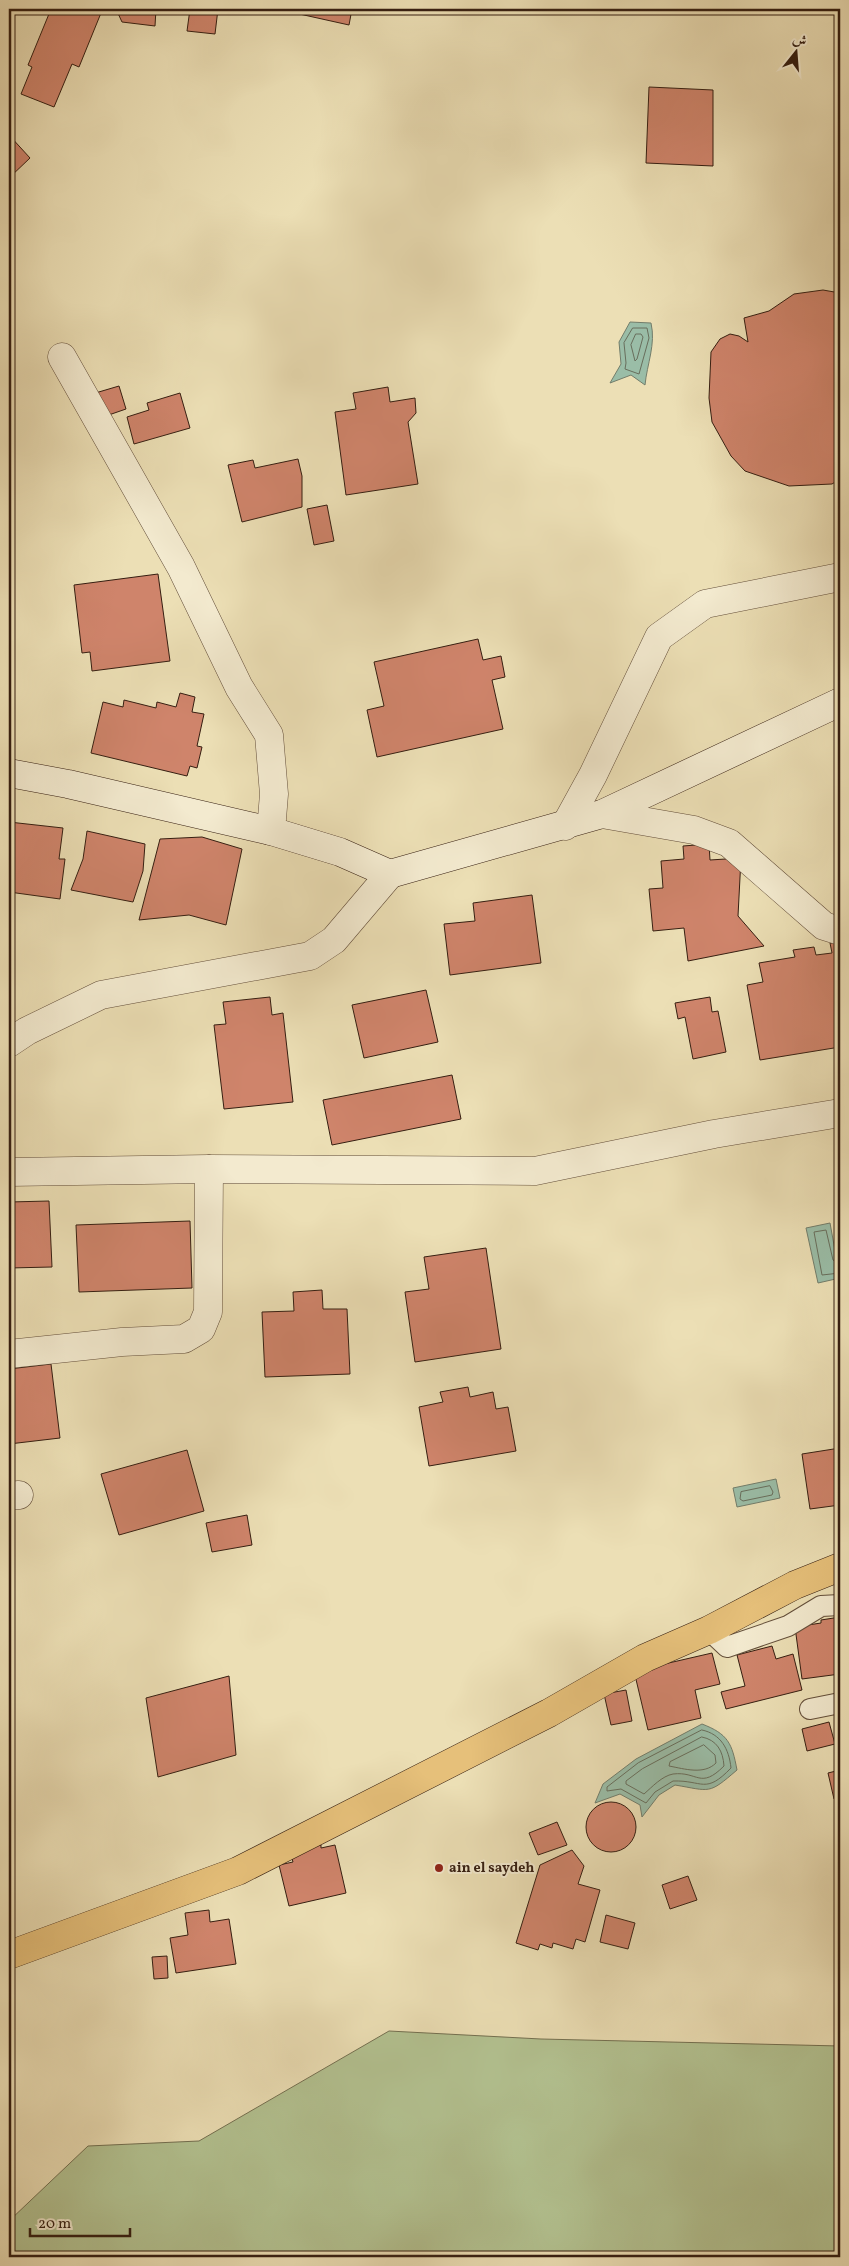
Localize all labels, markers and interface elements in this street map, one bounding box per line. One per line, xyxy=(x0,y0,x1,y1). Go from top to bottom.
north arrow xyxy=(772,28,822,78)
text: ش xyxy=(790,30,809,52)
place label: ain el saydeh xyxy=(449,1859,534,1878)
marker: ain el saydeh xyxy=(433,1862,445,1874)
scale bar xyxy=(30,2206,130,2238)
text: 20 m xyxy=(38,2214,71,2235)

